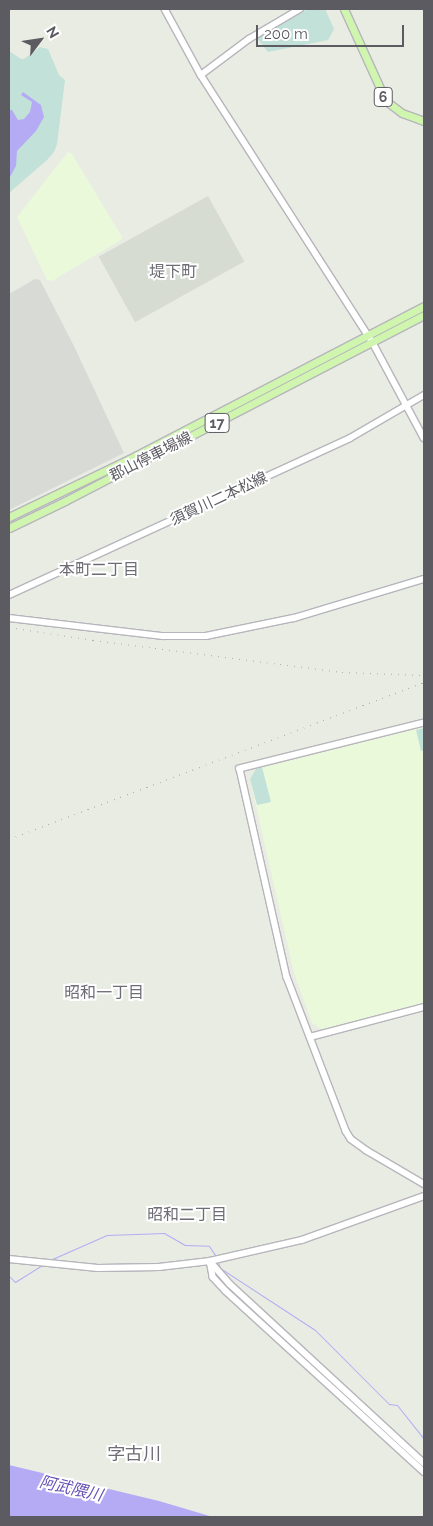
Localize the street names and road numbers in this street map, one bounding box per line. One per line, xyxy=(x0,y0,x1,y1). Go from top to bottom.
road number: 6 xyxy=(373,85,393,108)
road number: 17 xyxy=(204,412,230,434)
street label: 郡山停車場線 xyxy=(107,429,195,485)
street label: 須賀川二本松線 xyxy=(168,469,270,529)

